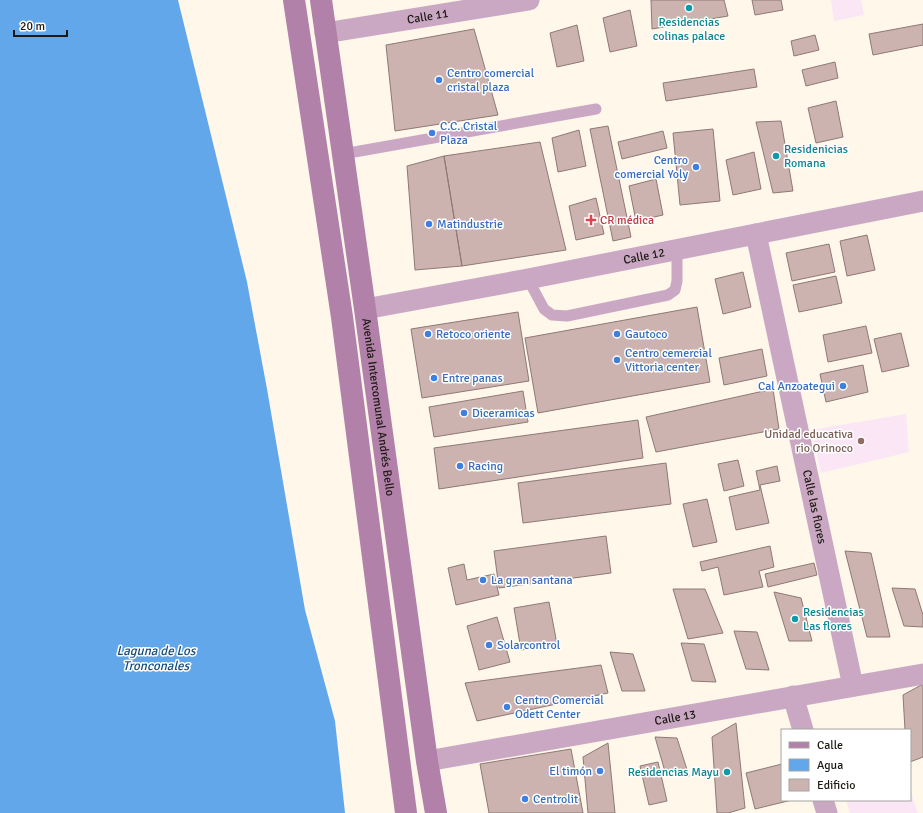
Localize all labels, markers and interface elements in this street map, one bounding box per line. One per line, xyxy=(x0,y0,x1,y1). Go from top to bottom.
marker: Residencias colinas palace xyxy=(684,3,694,13)
street label: Calle 11 xyxy=(406,6,450,28)
scale bar xyxy=(14,12,67,38)
place label: Residencias colinas palace xyxy=(653,15,725,44)
text: 20 m xyxy=(20,19,45,34)
place label: Centro comercial cristal plaza xyxy=(447,66,535,95)
marker: Centro comercial cristal plaza xyxy=(434,75,444,85)
place label: C.C. Cristal Plaza xyxy=(440,119,498,148)
marker: C.C. Cristal Plaza xyxy=(427,128,437,138)
place label: Residenicias Romana xyxy=(784,142,848,171)
marker: Residenicias Romana xyxy=(771,151,781,161)
place label: Centro comercial Yoly xyxy=(615,153,688,182)
marker: Centro comercial Yoly xyxy=(691,162,701,172)
place label: CR médica xyxy=(600,213,654,228)
marker: CR médica xyxy=(585,214,597,226)
place label: Matindustrie xyxy=(437,217,503,232)
marker: Matindustrie xyxy=(424,219,434,229)
street label: Calle 12 xyxy=(622,245,666,268)
street label: Avenida Intercomunal Andrés Bello xyxy=(358,317,398,497)
place label: Retoco oriente xyxy=(436,327,511,342)
place label: Gautoco xyxy=(625,327,668,342)
marker: Retoco oriente xyxy=(423,329,433,339)
marker: Gautoco xyxy=(612,329,622,339)
place label: Centro cemercial Vittoria center xyxy=(625,346,712,375)
marker: Centro cemercial Vittoria center xyxy=(612,355,622,365)
place label: Entre panas xyxy=(442,371,503,386)
marker: Entre panas xyxy=(429,373,439,383)
place label: Cal Anzoategui xyxy=(758,379,835,394)
marker: Cal Anzoategui xyxy=(838,381,848,391)
place label: Diceramicas xyxy=(472,406,535,421)
marker: Diceramicas xyxy=(459,408,469,418)
place label: Unidad educativa rio Orinoco xyxy=(764,427,853,456)
marker: Unidad educativa rio Orinoco xyxy=(856,436,866,446)
place label: Racing xyxy=(468,459,503,474)
marker: Racing xyxy=(455,461,465,471)
street label: Calle las flores xyxy=(799,469,829,545)
place label: La gran santana xyxy=(491,573,573,588)
marker: La gran santana xyxy=(478,575,488,585)
place label: Residencias Las flores xyxy=(803,605,864,634)
marker: Residencias Las flores xyxy=(790,614,800,624)
place label: Solarcontrol xyxy=(497,638,561,653)
marker: Solarcontrol xyxy=(484,640,494,650)
water label: Laguna de Los Tronconales xyxy=(117,643,197,674)
place label: Centro Comercial Odett Center xyxy=(515,693,604,722)
marker: Centro Comercial Odett Center xyxy=(502,702,512,712)
street label: Calle 13 xyxy=(653,707,697,729)
legend xyxy=(781,729,911,801)
text: Calle xyxy=(817,738,843,753)
text: Agua xyxy=(817,758,843,773)
place label: El timón xyxy=(549,764,592,779)
place label: Residencias Mayu xyxy=(628,765,719,780)
marker: El timón xyxy=(595,766,605,776)
marker: Residencias Mayu xyxy=(722,767,732,777)
text: Edificio xyxy=(817,778,855,793)
place label: Centrolit xyxy=(533,792,578,807)
marker: Centrolit xyxy=(520,794,530,804)

